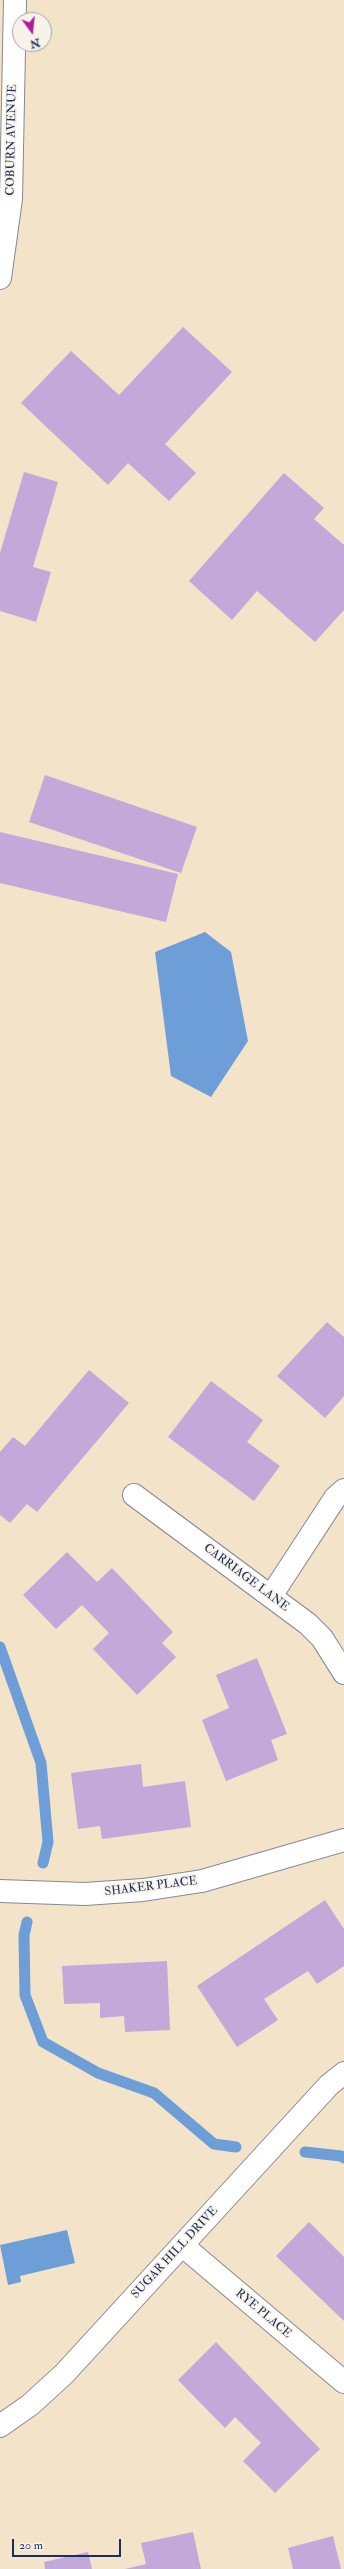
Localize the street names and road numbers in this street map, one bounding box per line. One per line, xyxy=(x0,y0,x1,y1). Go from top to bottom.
street label: COBURN AVENUE xyxy=(4,84,20,196)
street label: CARRIAGE LANE xyxy=(201,1541,291,1615)
street label: SHAKER PLACE xyxy=(104,1874,198,1900)
street label: SUGAR HILL DRIVE xyxy=(129,2204,221,2302)
street label: RYE PLACE xyxy=(232,2286,294,2342)

